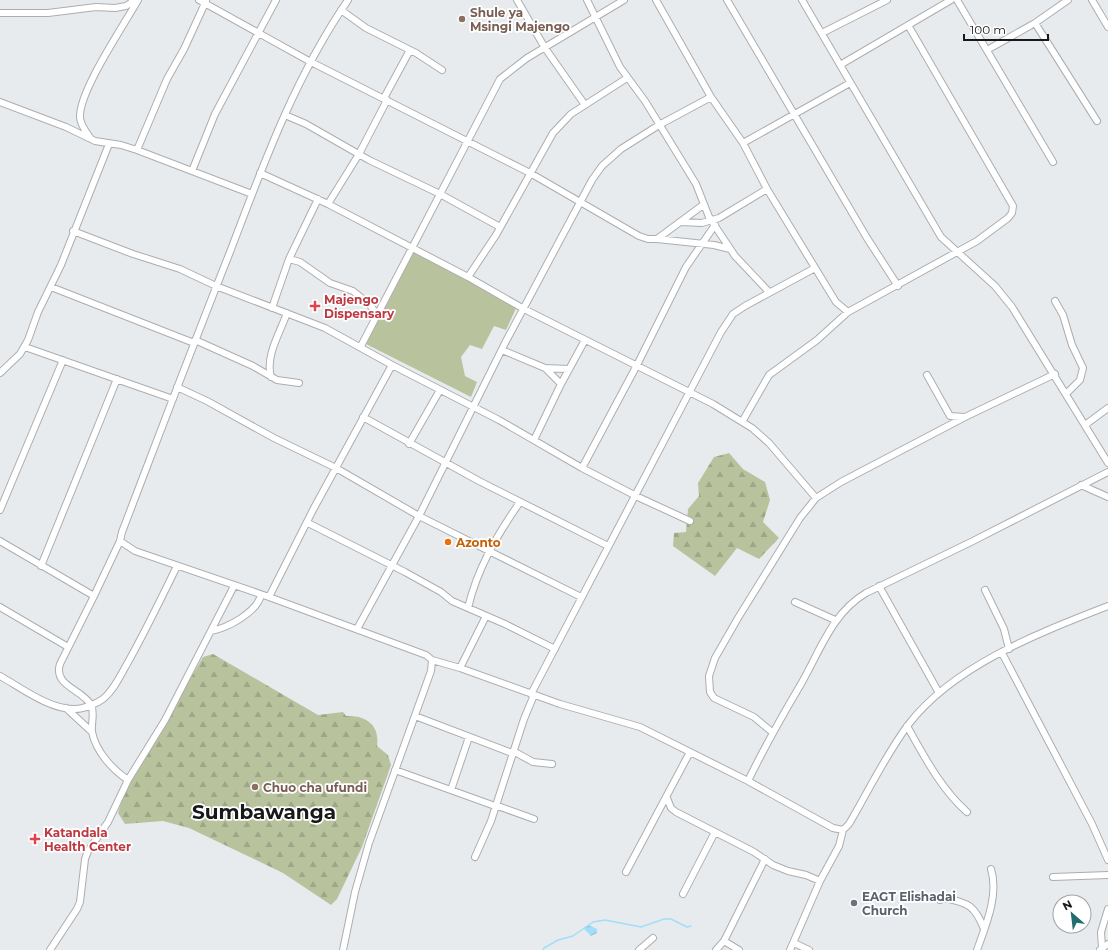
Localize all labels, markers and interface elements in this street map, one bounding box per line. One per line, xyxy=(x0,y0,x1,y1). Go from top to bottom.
place label: Shule ya Msingi Majengo xyxy=(470,5,570,34)
marker: Shule ya Msingi Majengo xyxy=(457,14,467,24)
scale bar xyxy=(964,16,1048,42)
text: 100 m xyxy=(970,22,1006,37)
place label: Majengo Dispensary xyxy=(324,292,395,321)
marker: Majengo Dispensary xyxy=(309,300,321,312)
place label: Azonto xyxy=(455,535,501,550)
marker: Azonto xyxy=(443,537,453,547)
place label: Chuo cha ufundi xyxy=(263,780,367,795)
marker: Chuo cha ufundi xyxy=(250,782,260,792)
district label: Sumbawanga xyxy=(192,800,336,824)
place label: Katandala Health Center xyxy=(44,825,131,854)
marker: Katandala Health Center xyxy=(29,833,41,845)
place label: EAGT Elishadai Church xyxy=(862,889,956,918)
north arrow xyxy=(1052,894,1092,934)
text: N xyxy=(1060,897,1075,913)
marker: EAGT Elishadai Church xyxy=(849,898,859,908)

